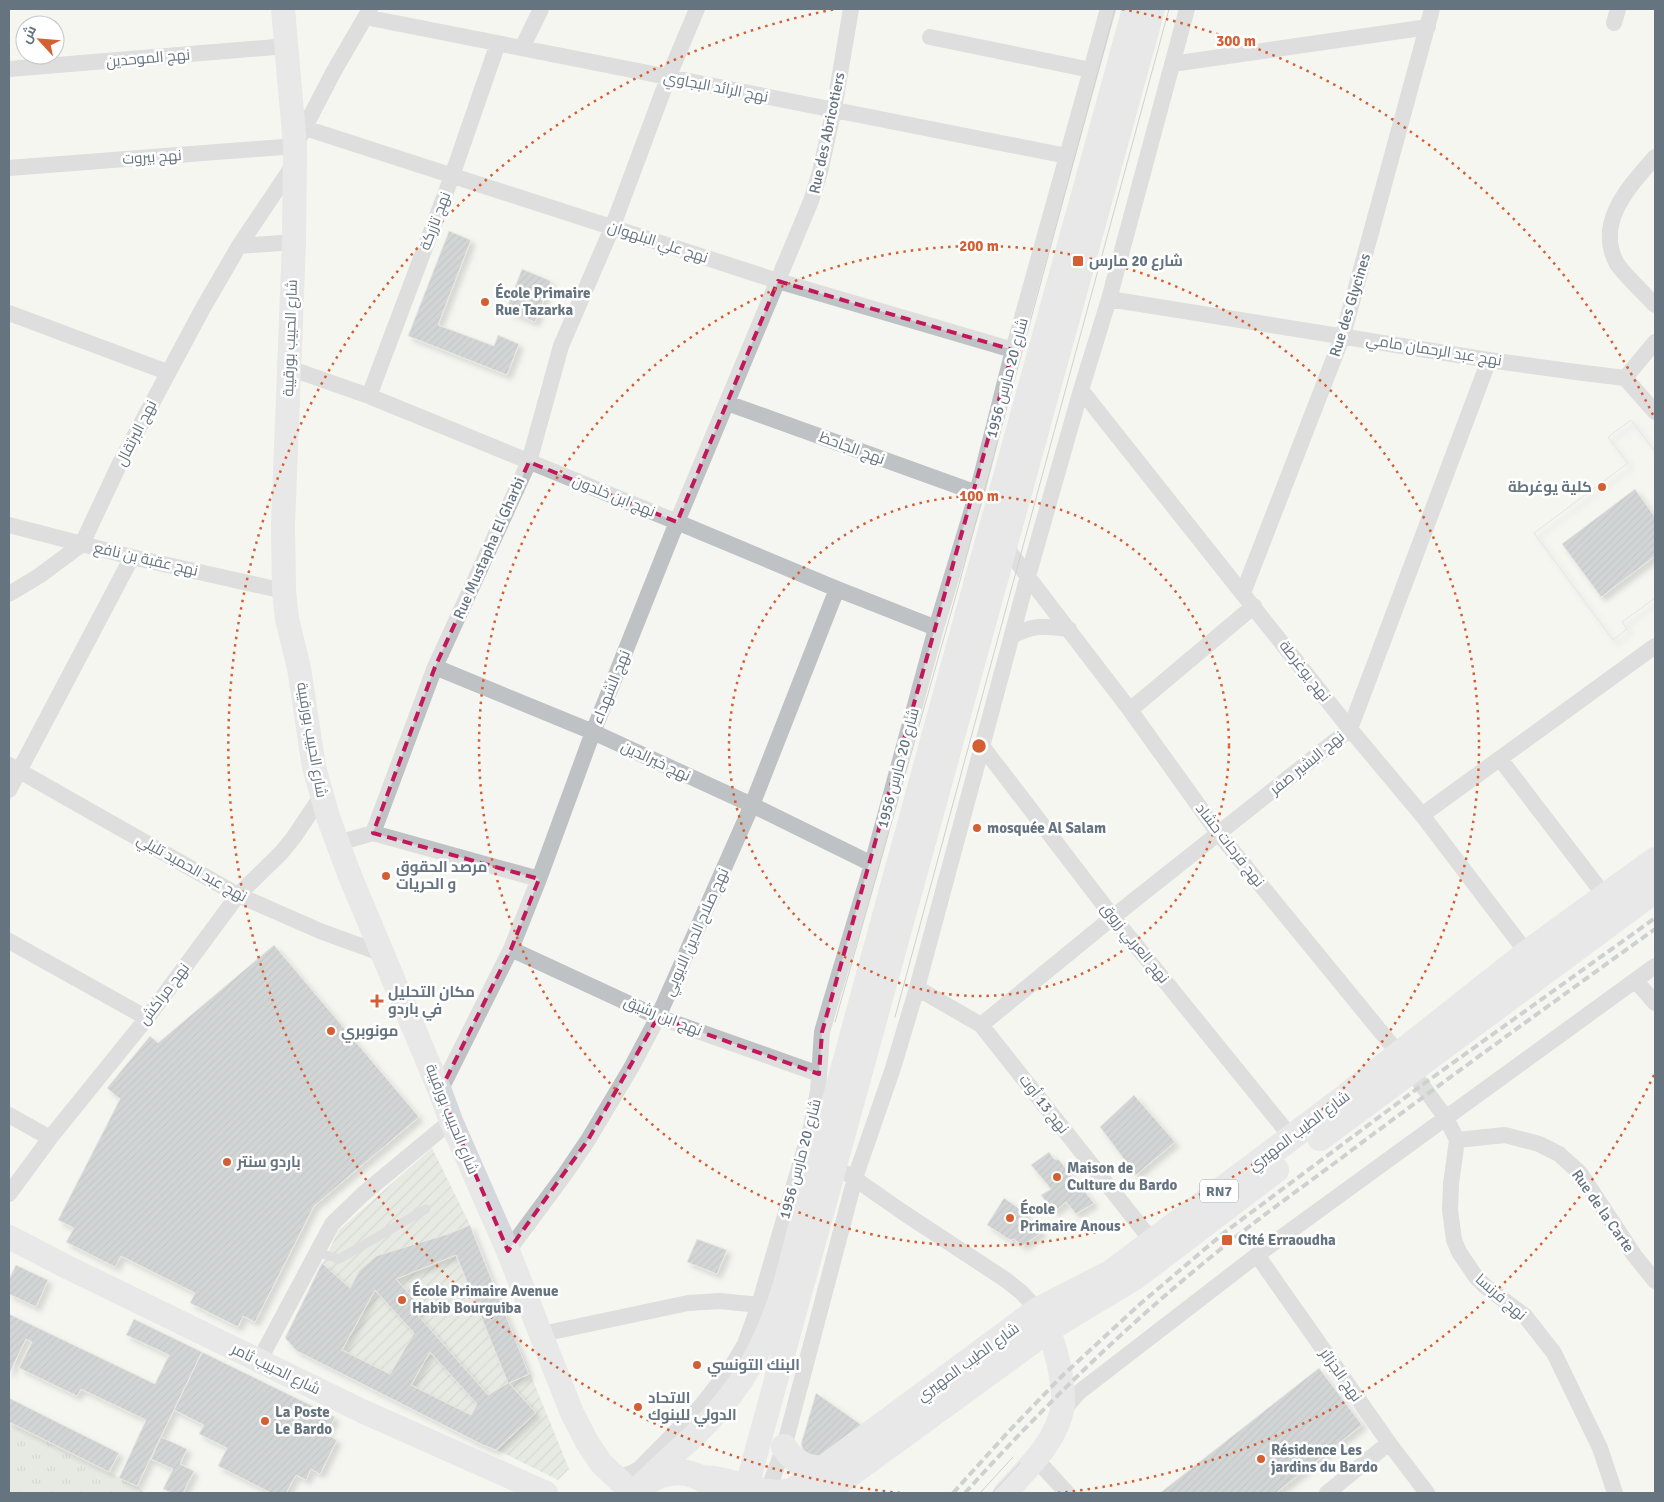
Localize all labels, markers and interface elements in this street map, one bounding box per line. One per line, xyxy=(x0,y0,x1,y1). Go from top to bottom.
north arrow xyxy=(15,15,65,65)
text: ش xyxy=(17,23,40,46)
text: 300 m xyxy=(1216,32,1256,50)
street label: نهج الموحدين xyxy=(105,45,191,73)
street label: نهج الرائد البجاوي xyxy=(662,68,770,109)
street label: Rue des Abricotiers xyxy=(805,70,849,195)
street label: نهج بيروت xyxy=(122,146,182,170)
street label: نهج تازركة xyxy=(416,189,456,253)
street label: نهج علي البلهوان xyxy=(605,217,710,270)
text: 200 m xyxy=(959,237,999,255)
street label: Rue des Glycines xyxy=(1326,251,1374,359)
place label: شارع 20 مارس xyxy=(1089,252,1183,271)
marker: شارع 20 مارس xyxy=(1071,254,1085,268)
street label: شارع الحبيب بورقيبة xyxy=(279,279,303,397)
place label: École Primaire Rue Tazarka xyxy=(495,283,590,319)
marker: École Primaire Rue Tazarka xyxy=(479,296,491,308)
street label: شارع 20 مارس 1956 xyxy=(982,316,1034,441)
street label: نهج عبد الرحمان مامي xyxy=(1364,330,1503,373)
street label: نهج البرتقال xyxy=(112,397,162,470)
street label: نهج الجاحظ xyxy=(816,428,887,470)
street label: نهج ابن خلدون xyxy=(569,471,658,523)
street label: Rue Mustapha El Gharbi xyxy=(450,474,528,622)
place label: كلية يوغرطة xyxy=(1508,478,1592,496)
marker: كلية يوغرطة xyxy=(1596,481,1608,493)
text: 100 m xyxy=(959,487,999,505)
street label: نهج عقبة بن نافع xyxy=(92,538,200,582)
street label: نهج يوغرطة xyxy=(1274,637,1334,706)
street label: نهج الشهداء xyxy=(588,648,636,727)
street label: شارع الحبيب بورقيبة xyxy=(291,681,331,800)
street label: شارع 20 مارس 1956 xyxy=(873,706,925,831)
street label: نهج البشير صفر xyxy=(1265,727,1349,801)
street label: نهج خيرالدين xyxy=(618,737,694,787)
centre of rings xyxy=(970,737,988,755)
street label: نهج فرحات حشاد xyxy=(1190,800,1268,892)
place label: mosquée Al Salam xyxy=(987,819,1106,837)
marker: mosquée Al Salam xyxy=(971,822,983,834)
street label: نهج عبد الحميد تليلي xyxy=(132,830,250,908)
place label: مرصد الحقوق و الحريات xyxy=(396,858,487,893)
street label: نهج صلاح الدين الايوبي xyxy=(660,865,735,1000)
marker: مرصد الحقوق و الحريات xyxy=(380,870,392,882)
street label: نهج العربي زروق xyxy=(1095,899,1173,989)
street label: نهج مراكش xyxy=(135,959,195,1030)
place label: مكان التحليل في باردو xyxy=(388,983,475,1021)
street label: نهج ابن رشيق xyxy=(621,992,705,1042)
marker: مكان التحليل في باردو xyxy=(370,994,384,1008)
place label: مونوبري xyxy=(341,1022,399,1043)
marker: مونوبري xyxy=(325,1025,337,1037)
street label: شارع الحبيب بورقيبة xyxy=(420,1061,482,1177)
street label: نهج 13 أوت xyxy=(1014,1070,1073,1138)
street label: شارع الطيب المهيري xyxy=(1245,1087,1355,1177)
street label: شارع 20 مارس 1956 xyxy=(775,1097,827,1222)
place label: باردو سنتر xyxy=(236,1153,301,1171)
marker: باردو سنتر xyxy=(221,1156,233,1168)
place label: Maison de Culture du Bardo xyxy=(1067,1159,1178,1194)
street label: Rue de la Carte xyxy=(1568,1166,1638,1256)
marker: Maison de Culture du Bardo xyxy=(1051,1171,1063,1183)
road number: RN7 xyxy=(1200,1180,1238,1202)
place label: École Primaire Anous xyxy=(1020,1199,1121,1235)
marker: École Primaire Anous xyxy=(1004,1212,1016,1224)
place label: Cité Erraoudha xyxy=(1238,1231,1336,1249)
marker: Cité Erraoudha xyxy=(1220,1233,1234,1247)
street label: نهج فرنسا xyxy=(1471,1270,1530,1325)
place label: École Primaire Avenue Habib Bourguiba xyxy=(412,1281,558,1317)
marker: École Primaire Avenue Habib Bourguiba xyxy=(396,1294,408,1306)
street label: شارع الطيب المهيري xyxy=(913,1319,1025,1408)
street label: شارع الحبيب ثامر xyxy=(227,1339,323,1400)
street label: نهج الجزائر xyxy=(1314,1344,1366,1406)
place label: البنك التونسي xyxy=(707,1356,800,1377)
marker: البنك التونسي xyxy=(691,1359,703,1371)
place label: الاتحاد الدولي للبنوك xyxy=(648,1389,737,1427)
marker: الاتحاد الدولي للبنوك xyxy=(632,1401,644,1413)
place label: La Poste Le Bardo xyxy=(275,1403,332,1438)
marker: La Poste Le Bardo xyxy=(259,1415,271,1427)
place label: Résidence Les jardins du Bardo xyxy=(1271,1441,1378,1476)
marker: Résidence Les jardins du Bardo xyxy=(1255,1453,1267,1465)

